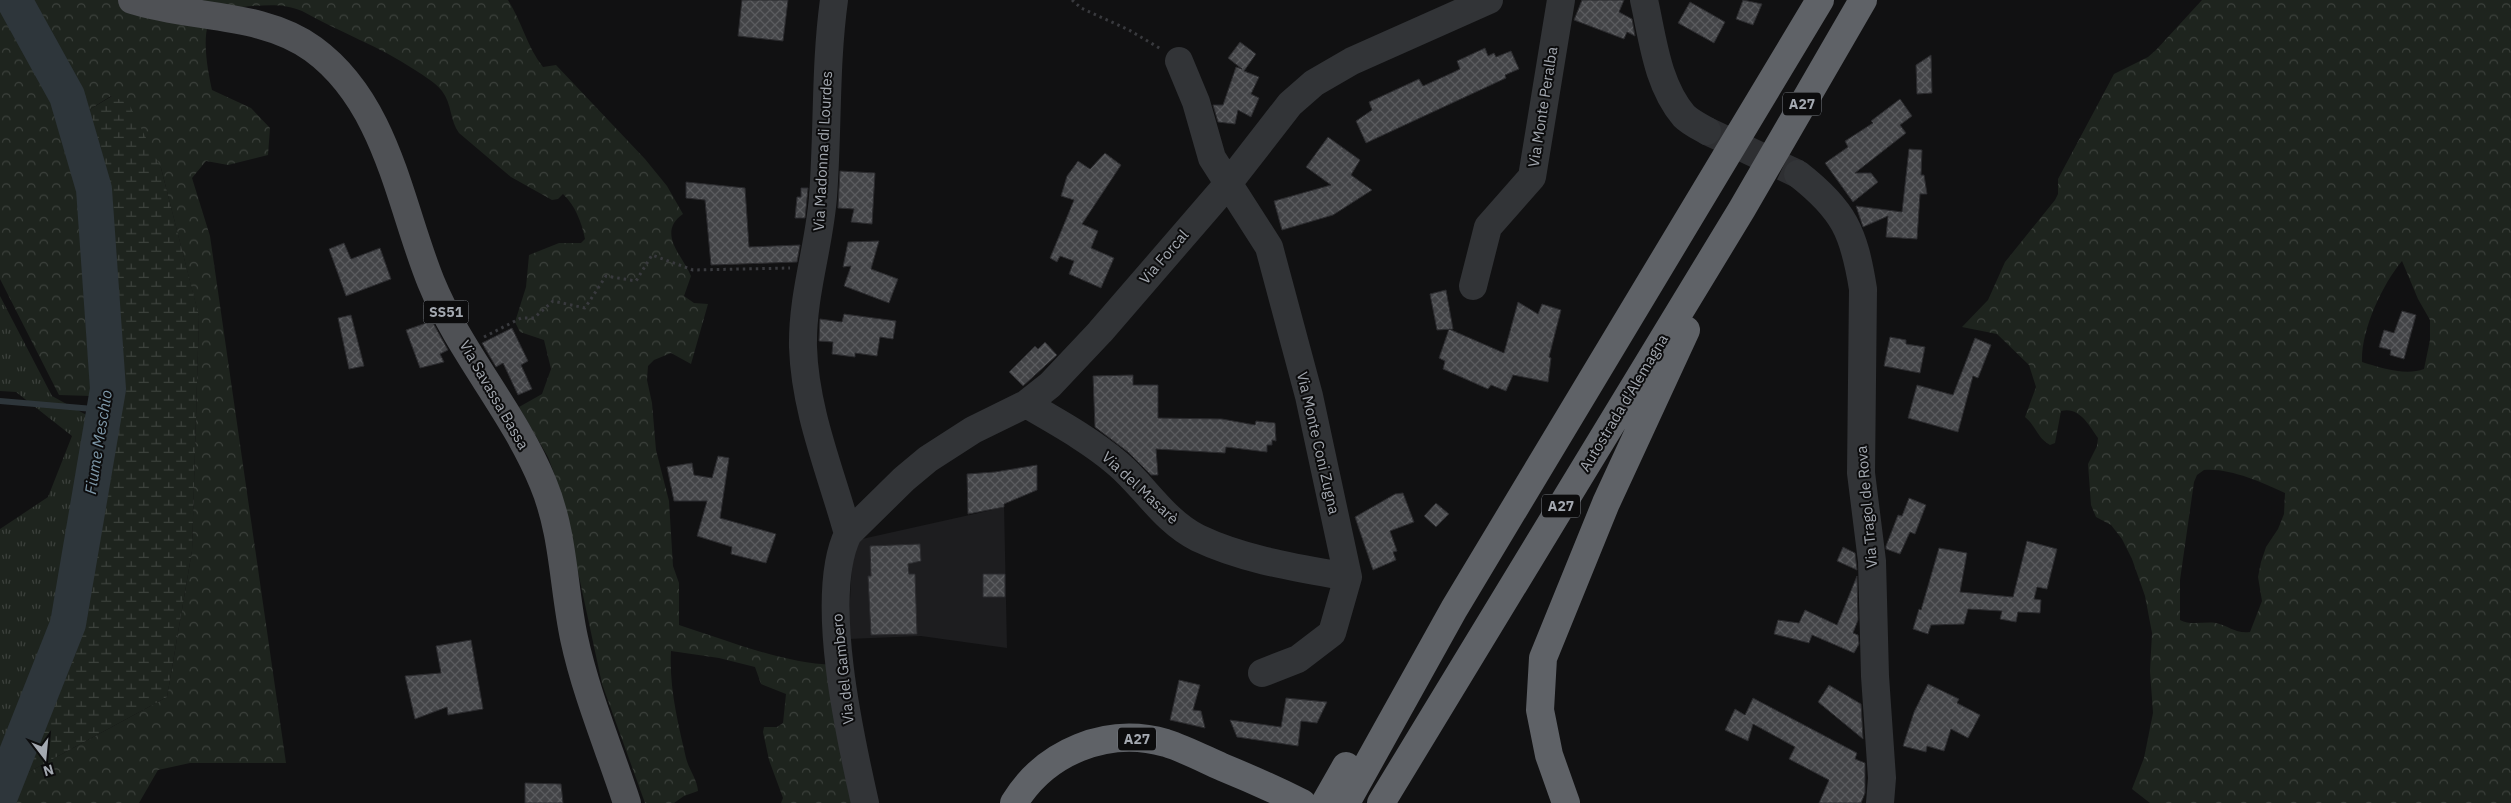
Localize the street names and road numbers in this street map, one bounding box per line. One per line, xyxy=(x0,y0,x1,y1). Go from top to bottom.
street label: Via Monte Peralba xyxy=(1524,45,1561,169)
street label: Via Madonna di Lourdes xyxy=(809,70,836,231)
road number: A27 xyxy=(1783,92,1821,116)
street label: Via Forcal xyxy=(1135,226,1192,288)
road number: SS51 xyxy=(424,300,468,324)
street label: Autostrada d'Alemagna xyxy=(1575,331,1672,475)
street label: Via Savassa Bassa xyxy=(456,337,533,453)
street label: Via Monte Coni Zugna xyxy=(1293,370,1344,516)
street label: Via Tragol de Rova xyxy=(1852,445,1881,569)
street label: Via del Masarè xyxy=(1098,447,1183,528)
road number: A27 xyxy=(1542,494,1580,518)
street label: Via del Gambero xyxy=(827,613,858,725)
road number: A27 xyxy=(1118,728,1156,751)

